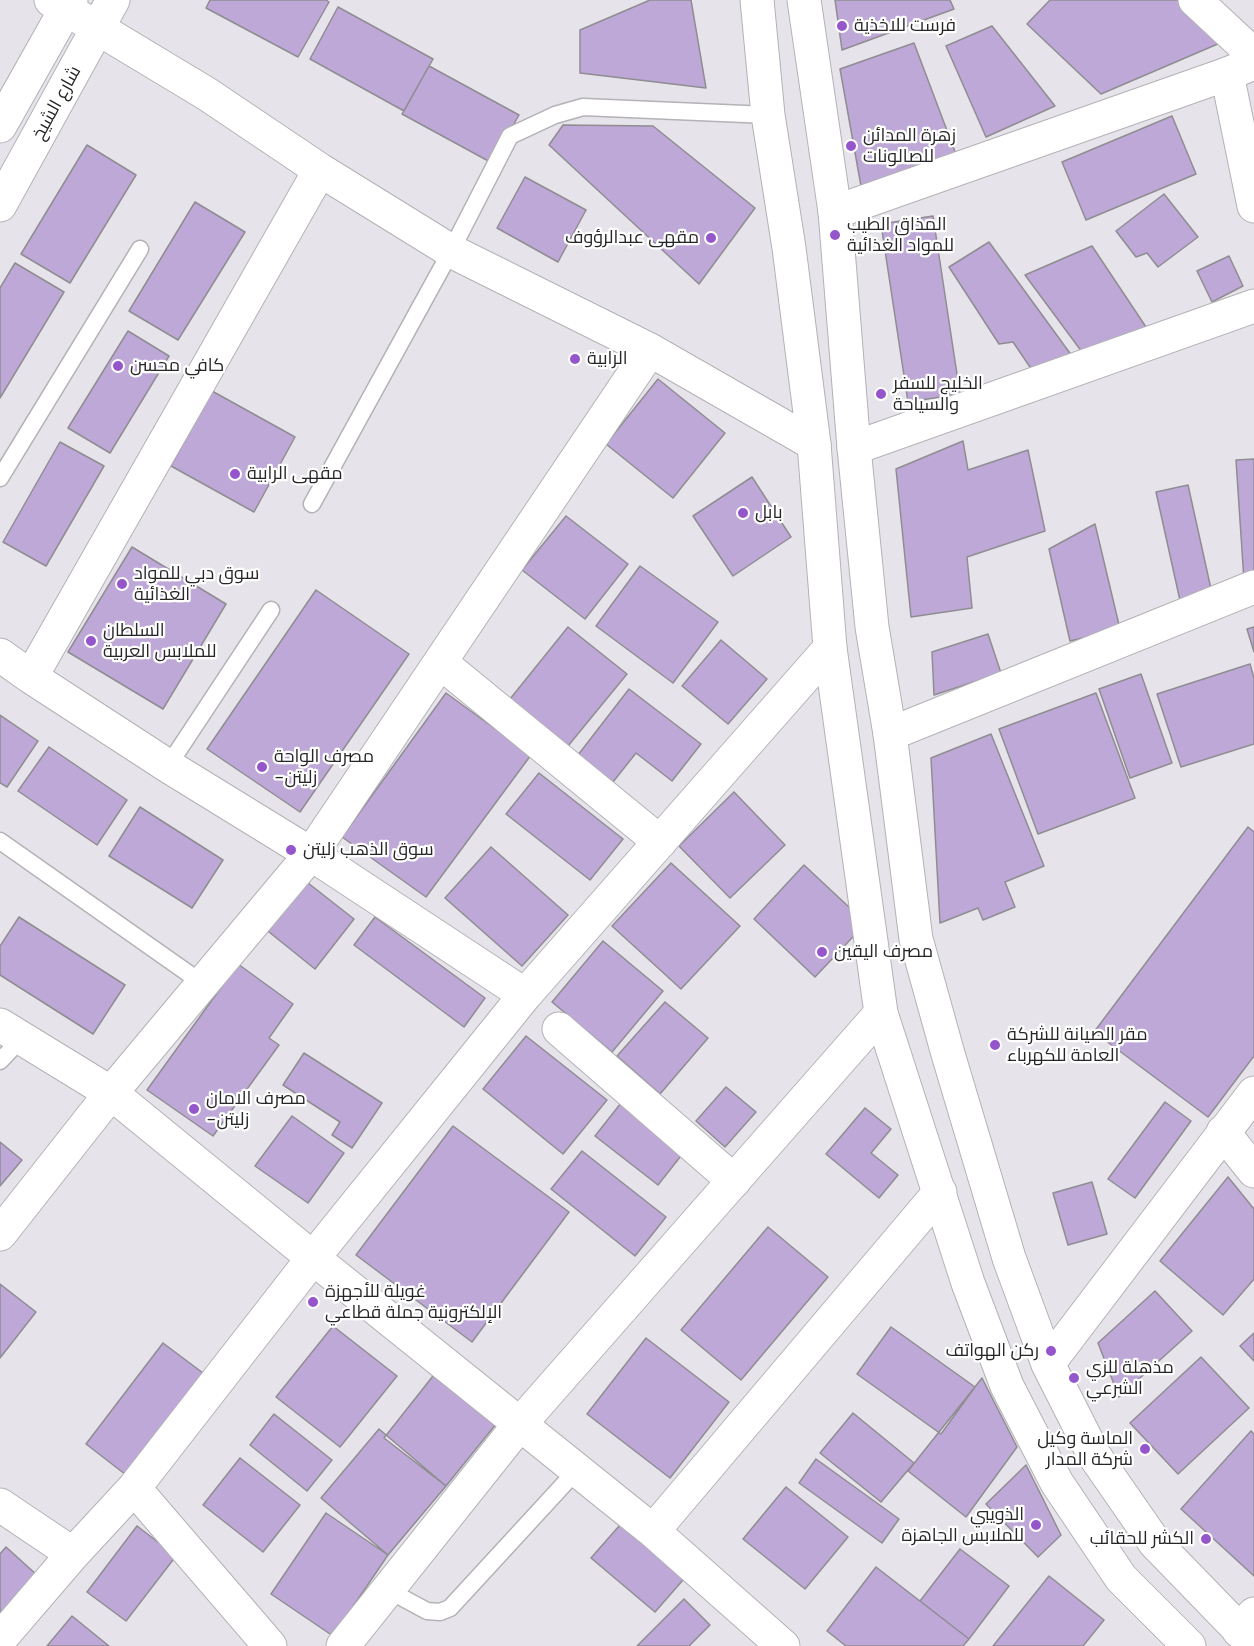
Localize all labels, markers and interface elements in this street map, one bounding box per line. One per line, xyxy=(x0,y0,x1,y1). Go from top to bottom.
place label: فرست للاخذية xyxy=(854,15,956,37)
marker: فرست للاخذية xyxy=(835,19,849,33)
street label: شارع الشيخ xyxy=(28,62,86,144)
place label: زهرة المدائن للصالونات xyxy=(863,125,956,168)
marker: زهرة المدائن للصالونات xyxy=(844,139,858,153)
place label: المذاق الطيب للمواد الغذائية xyxy=(847,214,954,256)
place label: مقهى عبدالرؤوف xyxy=(565,227,699,249)
marker: المذاق الطيب للمواد الغذائية xyxy=(828,228,842,242)
marker: مقهى عبدالرؤوف xyxy=(704,231,718,245)
place label: الرابية xyxy=(587,348,628,370)
marker: الرابية xyxy=(568,352,582,366)
place label: كافي محسن xyxy=(130,355,224,377)
marker: كافي محسن xyxy=(111,359,125,373)
place label: الخليج للسفر والسياحة xyxy=(893,373,983,416)
marker: الخليج للسفر والسياحة xyxy=(874,387,888,401)
place label: مقهى الرابية xyxy=(247,463,343,485)
marker: مقهى الرابية xyxy=(228,467,242,481)
place label: بابل xyxy=(755,502,783,524)
marker: بابل xyxy=(736,506,750,520)
place label: سوق دبي للمواد الغذائية xyxy=(134,563,259,606)
marker: سوق دبي للمواد الغذائية xyxy=(115,577,129,591)
place label: السلطان للملابس العربية xyxy=(103,620,216,662)
marker: السلطان للملابس العربية xyxy=(84,634,98,648)
place label: مصرف الواحة -زليتن xyxy=(274,746,374,789)
marker: مصرف الواحة -زليتن xyxy=(255,760,269,774)
place label: سوق الذهب زليتن xyxy=(303,839,434,861)
marker: سوق الذهب زليتن xyxy=(284,843,298,857)
place label: مصرف اليقين xyxy=(834,941,933,963)
marker: مصرف اليقين xyxy=(815,945,829,959)
place label: مقر الصيانة للشركة العامة للكهرباء xyxy=(1007,1024,1148,1066)
marker: مقر الصيانة للشركة العامة للكهرباء xyxy=(988,1038,1002,1052)
place label: مصرف الامان -زليتن xyxy=(206,1088,306,1130)
marker: مصرف الامان -زليتن xyxy=(187,1102,201,1116)
place label: غويلة للأجهزة الإلكترونية جملة قطاعي xyxy=(325,1281,502,1324)
marker: غويلة للأجهزة الإلكترونية جملة قطاعي xyxy=(306,1295,320,1309)
place label: ركن الهواتف xyxy=(945,1340,1039,1362)
marker: ركن الهواتف xyxy=(1044,1344,1058,1358)
place label: مذهلة للزي الشرعي xyxy=(1086,1357,1174,1400)
marker: مذهلة للزي الشرعي xyxy=(1067,1371,1081,1385)
place label: الماسة وكيل شركة المدار xyxy=(1037,1428,1133,1470)
marker: الماسة وكيل شركة المدار xyxy=(1138,1442,1152,1456)
place label: الذويبي للملابس الجاهزة xyxy=(902,1504,1024,1546)
marker: الذويبي للملابس الجاهزة xyxy=(1029,1518,1043,1532)
place label: الكشر للحقائب xyxy=(1090,1528,1194,1550)
marker: الكشر للحقائب xyxy=(1199,1532,1213,1546)

